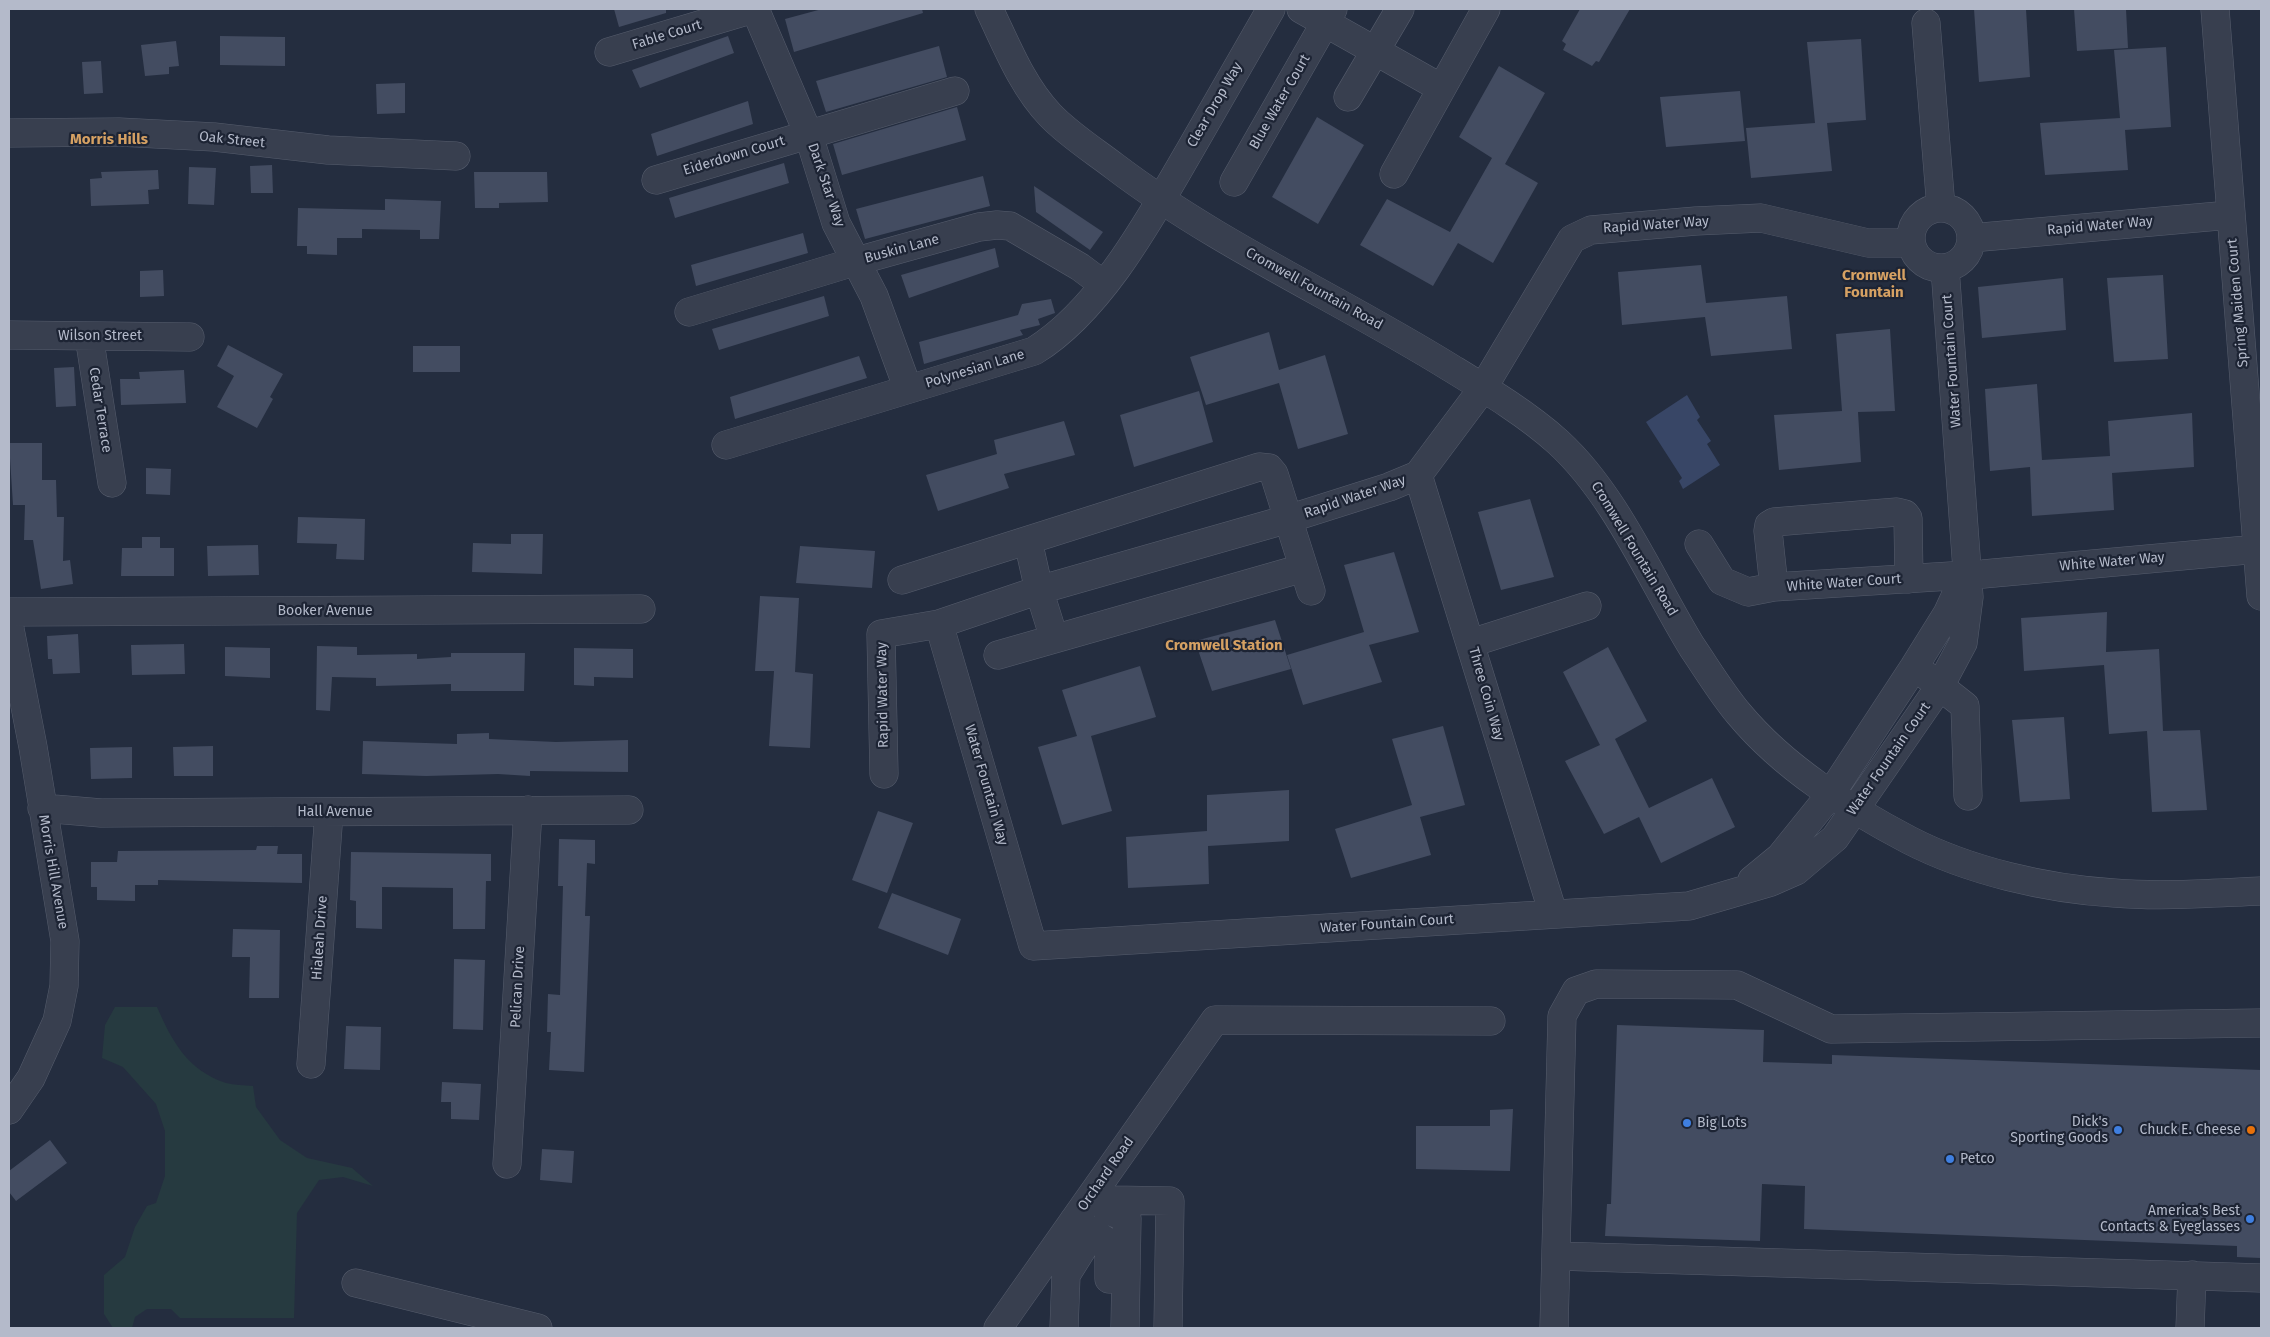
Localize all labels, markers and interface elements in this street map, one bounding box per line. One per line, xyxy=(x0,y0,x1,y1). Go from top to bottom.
street label: Fable Court xyxy=(630,16,704,54)
street label: Blue Water Court xyxy=(1246,52,1314,152)
street label: Clear Drop Way xyxy=(1184,59,1246,151)
street label: Oak Street xyxy=(198,128,266,152)
district label: Morris Hills xyxy=(70,131,148,149)
street label: Eiderdown Court xyxy=(681,133,787,179)
street label: Dark Star Way xyxy=(804,141,848,229)
street label: Rapid Water Way xyxy=(1603,213,1709,237)
street label: Rapid Water Way xyxy=(2046,213,2154,239)
street label: Buskin Lane xyxy=(863,231,941,267)
street label: Spring Maiden Court xyxy=(2224,238,2252,368)
street label: Cromwell Fountain Road xyxy=(1243,244,1385,334)
district label: Cromwell Fountain xyxy=(1842,267,1906,302)
street label: Water Fountain Court xyxy=(1939,294,1965,428)
street label: Wilson Street xyxy=(58,328,142,344)
street label: Polynesian Lane xyxy=(923,346,1027,392)
street label: Cedar Terrace xyxy=(85,366,115,454)
street label: Rapid Water Way xyxy=(1302,472,1408,522)
street label: Cromwell Fountain Road xyxy=(1587,479,1681,619)
street label: White Water Way xyxy=(2059,549,2165,575)
street label: White Water Court xyxy=(1786,571,1902,595)
street label: Booker Avenue xyxy=(277,603,373,619)
district label: Cromwell Station xyxy=(1165,637,1283,655)
street label: Rapid Water Way xyxy=(874,642,892,748)
street label: Three Coin Way xyxy=(1465,645,1507,743)
street label: Water Fountain Court xyxy=(1844,699,1934,819)
street label: Water Fountain Way xyxy=(961,723,1011,847)
street label: Hall Avenue xyxy=(297,804,373,820)
street label: Morris Hill Avenue xyxy=(35,813,71,931)
street label: Hialeah Drive xyxy=(309,895,331,981)
street label: Water Fountain Court xyxy=(1320,911,1454,937)
street label: Pelican Drive xyxy=(507,945,529,1029)
place label: Dick's Sporting Goods xyxy=(2010,1114,2108,1146)
place label: Big Lots xyxy=(1697,1115,1747,1131)
marker: Big Lots xyxy=(1681,1117,1693,1129)
place label: Chuck E. Cheese xyxy=(2139,1122,2241,1138)
marker: Dick's Sporting Goods xyxy=(2112,1124,2124,1136)
marker: Chuck E. Cheese xyxy=(2245,1124,2257,1136)
street label: Orchard Road xyxy=(1074,1134,1138,1214)
place label: Petco xyxy=(1960,1151,1995,1167)
marker: Petco xyxy=(1944,1153,1956,1165)
place label: America's Best Contacts & Eyeglasses xyxy=(2100,1203,2240,1236)
marker: America's Best Contacts & Eyeglasses xyxy=(2244,1213,2256,1225)

